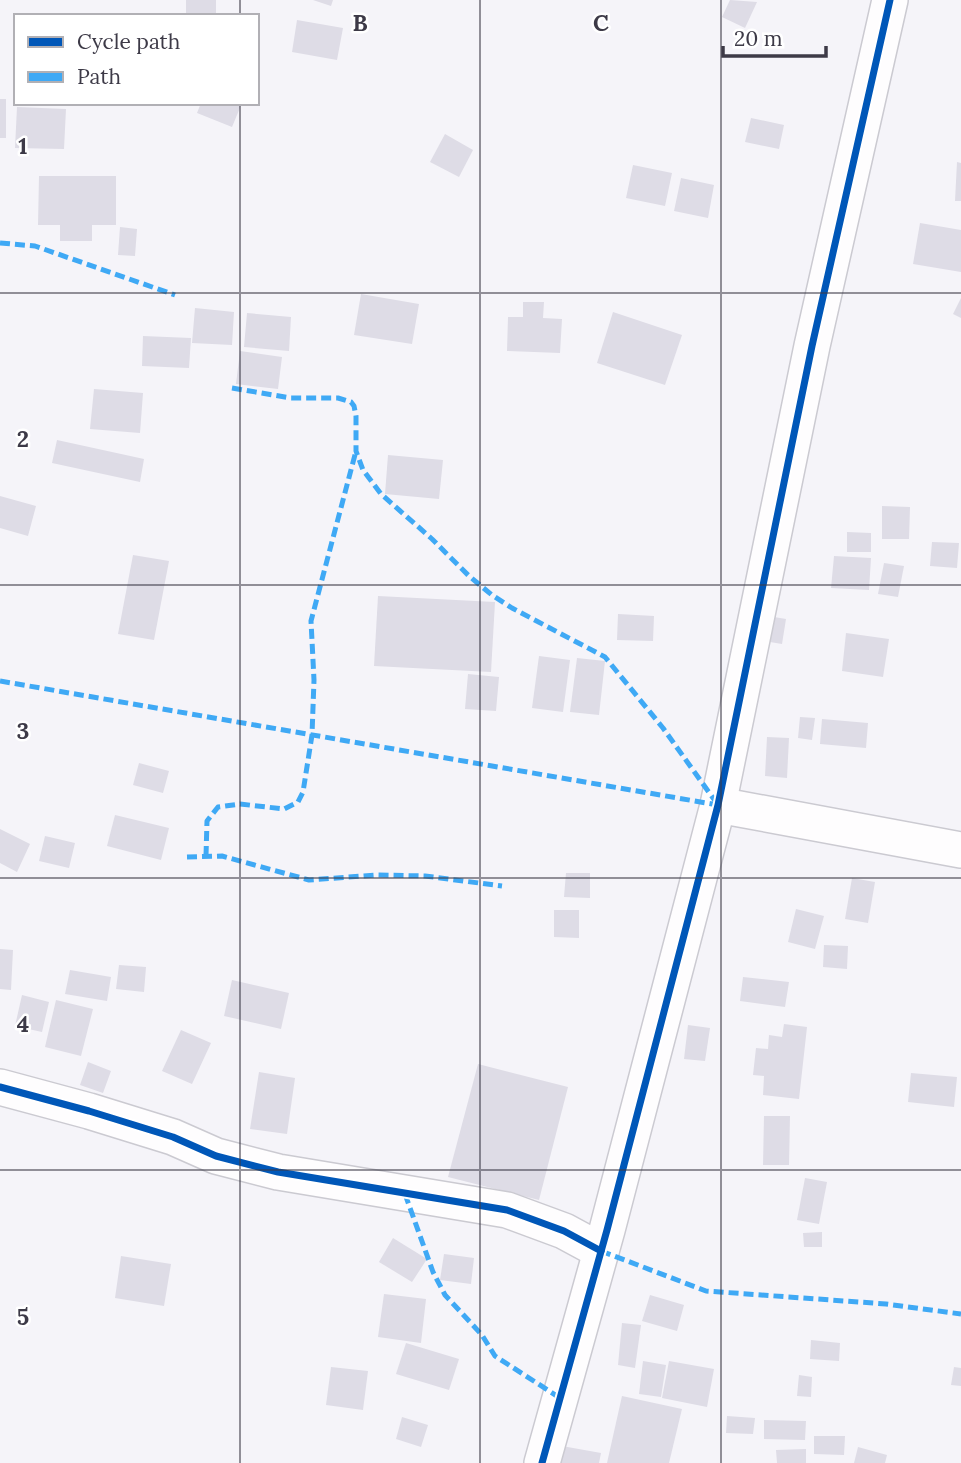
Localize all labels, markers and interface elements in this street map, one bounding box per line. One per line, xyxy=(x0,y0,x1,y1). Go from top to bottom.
text: B xyxy=(352,8,368,37)
text: C xyxy=(593,8,609,37)
legend xyxy=(14,14,259,105)
scale bar xyxy=(723,14,826,58)
text: 20 m xyxy=(734,25,783,52)
text: Cycle path xyxy=(77,28,180,55)
text: Path xyxy=(77,63,121,90)
text: 1 xyxy=(18,131,28,160)
text: 2 xyxy=(17,424,29,453)
text: 3 xyxy=(17,716,29,745)
text: 4 xyxy=(17,1009,29,1038)
text: 5 xyxy=(17,1302,29,1331)

